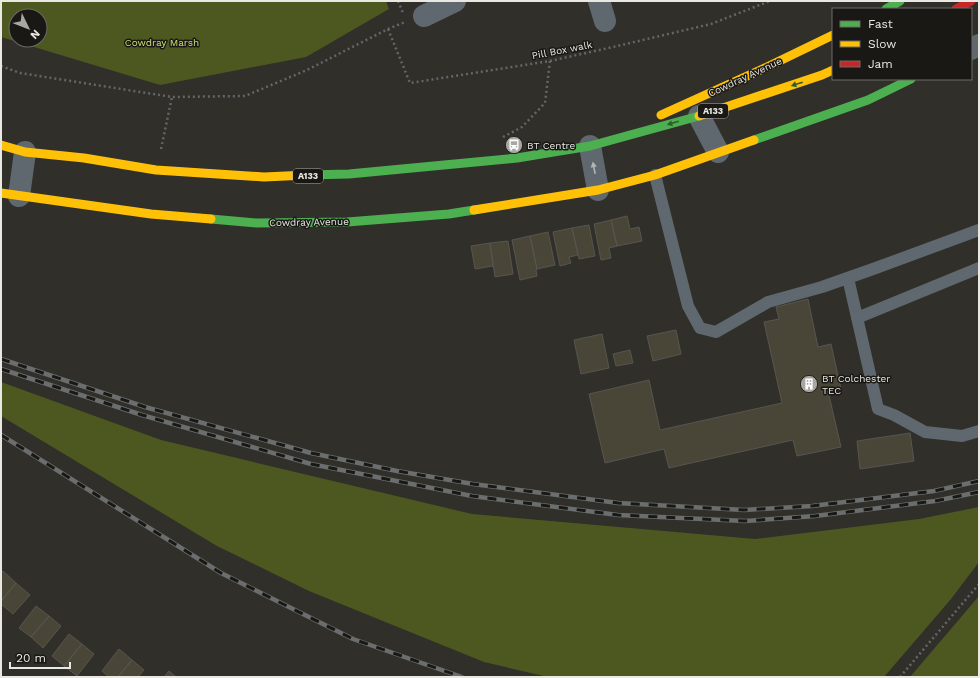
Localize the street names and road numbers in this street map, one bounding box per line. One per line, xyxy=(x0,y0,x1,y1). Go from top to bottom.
street label: Pill Box walk xyxy=(531,39,593,61)
street label: Cowdray Avenue xyxy=(707,55,784,99)
road number: A133 xyxy=(698,104,728,118)
road number: A133 xyxy=(293,169,323,183)
street label: Cowdray Avenue xyxy=(269,216,349,228)

